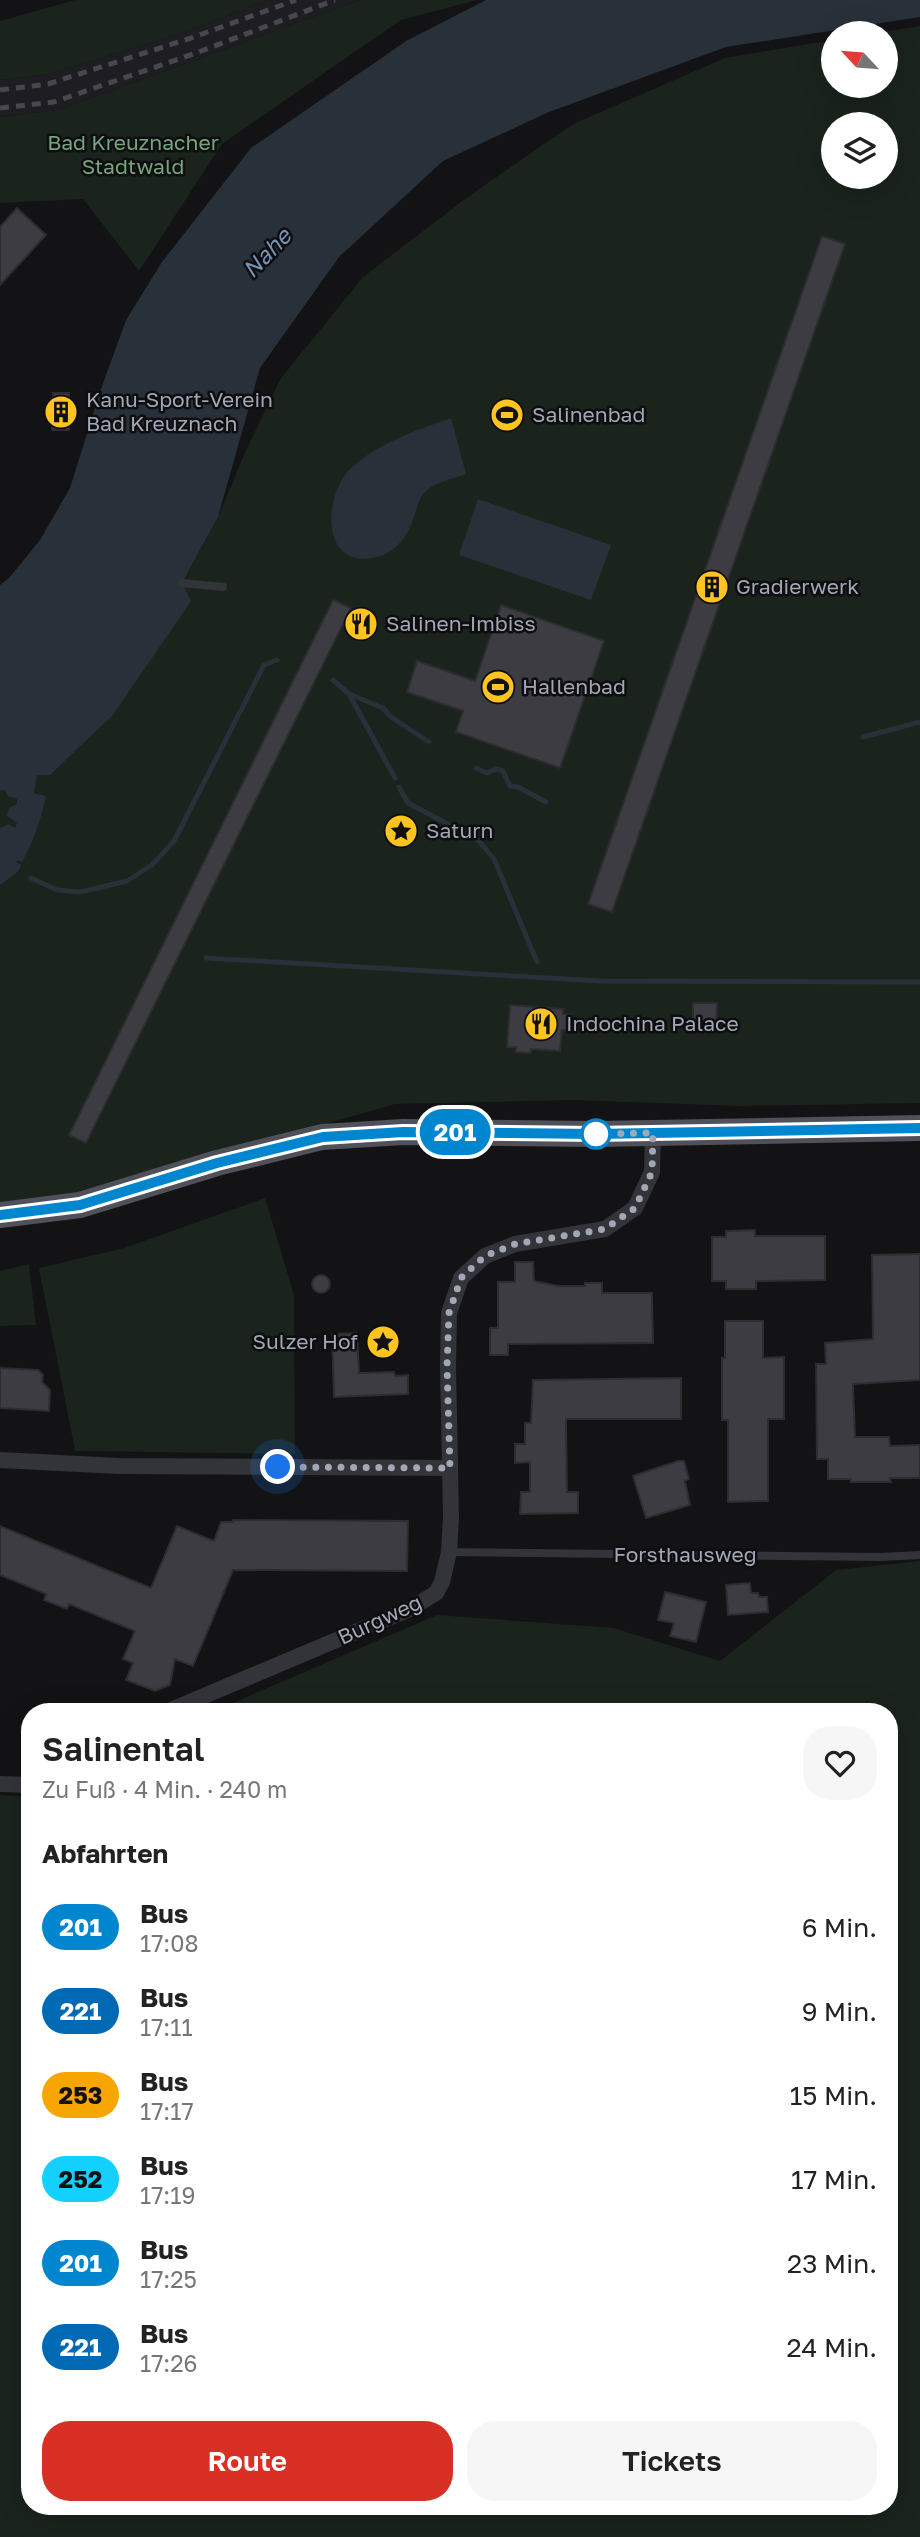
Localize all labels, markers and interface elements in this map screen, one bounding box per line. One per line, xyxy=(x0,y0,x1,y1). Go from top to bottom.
north arrow xyxy=(821,21,898,98)
map controls xyxy=(821,21,898,189)
button: layers xyxy=(821,112,898,189)
park label: Bad Kreuznacher Stadtwald xyxy=(47,129,219,179)
water label: Nahe xyxy=(236,221,298,283)
place label: Kanu-Sport-Verein Bad Kreuznach xyxy=(86,386,273,436)
building icon: Kanu-Sport-Verein Bad Kreuznach xyxy=(42,393,80,431)
sports icon: Salinenbad xyxy=(488,396,526,434)
place label: Salinenbad xyxy=(532,401,645,427)
building icon: Gradierwerk xyxy=(693,568,731,606)
place label: Gradierwerk xyxy=(736,573,859,599)
restaurant icon: Salinen-Imbiss xyxy=(342,605,380,643)
place label: Salinen-Imbiss xyxy=(386,610,536,636)
sports icon: Hallenbad xyxy=(479,668,517,706)
place label: Hallenbad xyxy=(522,673,626,699)
place icon: Saturn xyxy=(382,812,420,850)
place label: Saturn xyxy=(426,817,493,843)
restaurant icon: Indochina Palace xyxy=(522,1005,560,1043)
place label: Indochina Palace xyxy=(566,1010,739,1036)
line badge: 201 xyxy=(415,1109,495,1155)
text: 201 xyxy=(434,1117,476,1146)
unlabelled marker xyxy=(581,1119,611,1149)
place icon: Sulzer Hof xyxy=(364,1323,402,1361)
place label: Sulzer Hof xyxy=(253,1328,358,1354)
your location xyxy=(260,1449,295,1484)
street label: Forsthausweg xyxy=(613,1541,757,1567)
street label: Burgweg xyxy=(333,1588,426,1650)
button: heart xyxy=(803,1726,877,1800)
text: Salinental xyxy=(42,1729,205,1768)
text: Zu Fuß · 4 Min. · 240 m xyxy=(42,1775,287,1803)
text: Abfahrten xyxy=(42,1838,168,1869)
text: Bus xyxy=(140,1898,188,1929)
text: 201 xyxy=(59,1912,102,1941)
text: 6 Min. xyxy=(802,1912,877,1943)
text: 17:08 xyxy=(140,1929,199,1957)
text: Bus xyxy=(140,1982,188,2013)
text: 221 xyxy=(60,1996,101,2025)
text: 9 Min. xyxy=(802,1996,877,2027)
text: 17:11 xyxy=(140,2013,193,2041)
text: Bus xyxy=(140,2066,188,2097)
text: 253 xyxy=(59,2080,102,2109)
text: 15 Min. xyxy=(790,2080,877,2111)
text: 17:17 xyxy=(140,2097,194,2125)
text: Bus xyxy=(140,2150,188,2181)
text: 252 xyxy=(59,2164,102,2193)
text: 17 Min. xyxy=(791,2164,877,2195)
text: 17:19 xyxy=(140,2181,195,2209)
text: Bus xyxy=(140,2234,188,2265)
text: 201 xyxy=(59,2248,102,2277)
text: 23 Min. xyxy=(787,2248,877,2279)
text: 17:25 xyxy=(140,2265,197,2293)
text: Bus xyxy=(140,2318,188,2349)
text: 221 xyxy=(60,2332,101,2361)
text: 24 Min. xyxy=(786,2332,877,2363)
text: 17:26 xyxy=(140,2349,198,2377)
button: Route xyxy=(42,2421,453,2501)
button: Tickets xyxy=(467,2421,877,2501)

